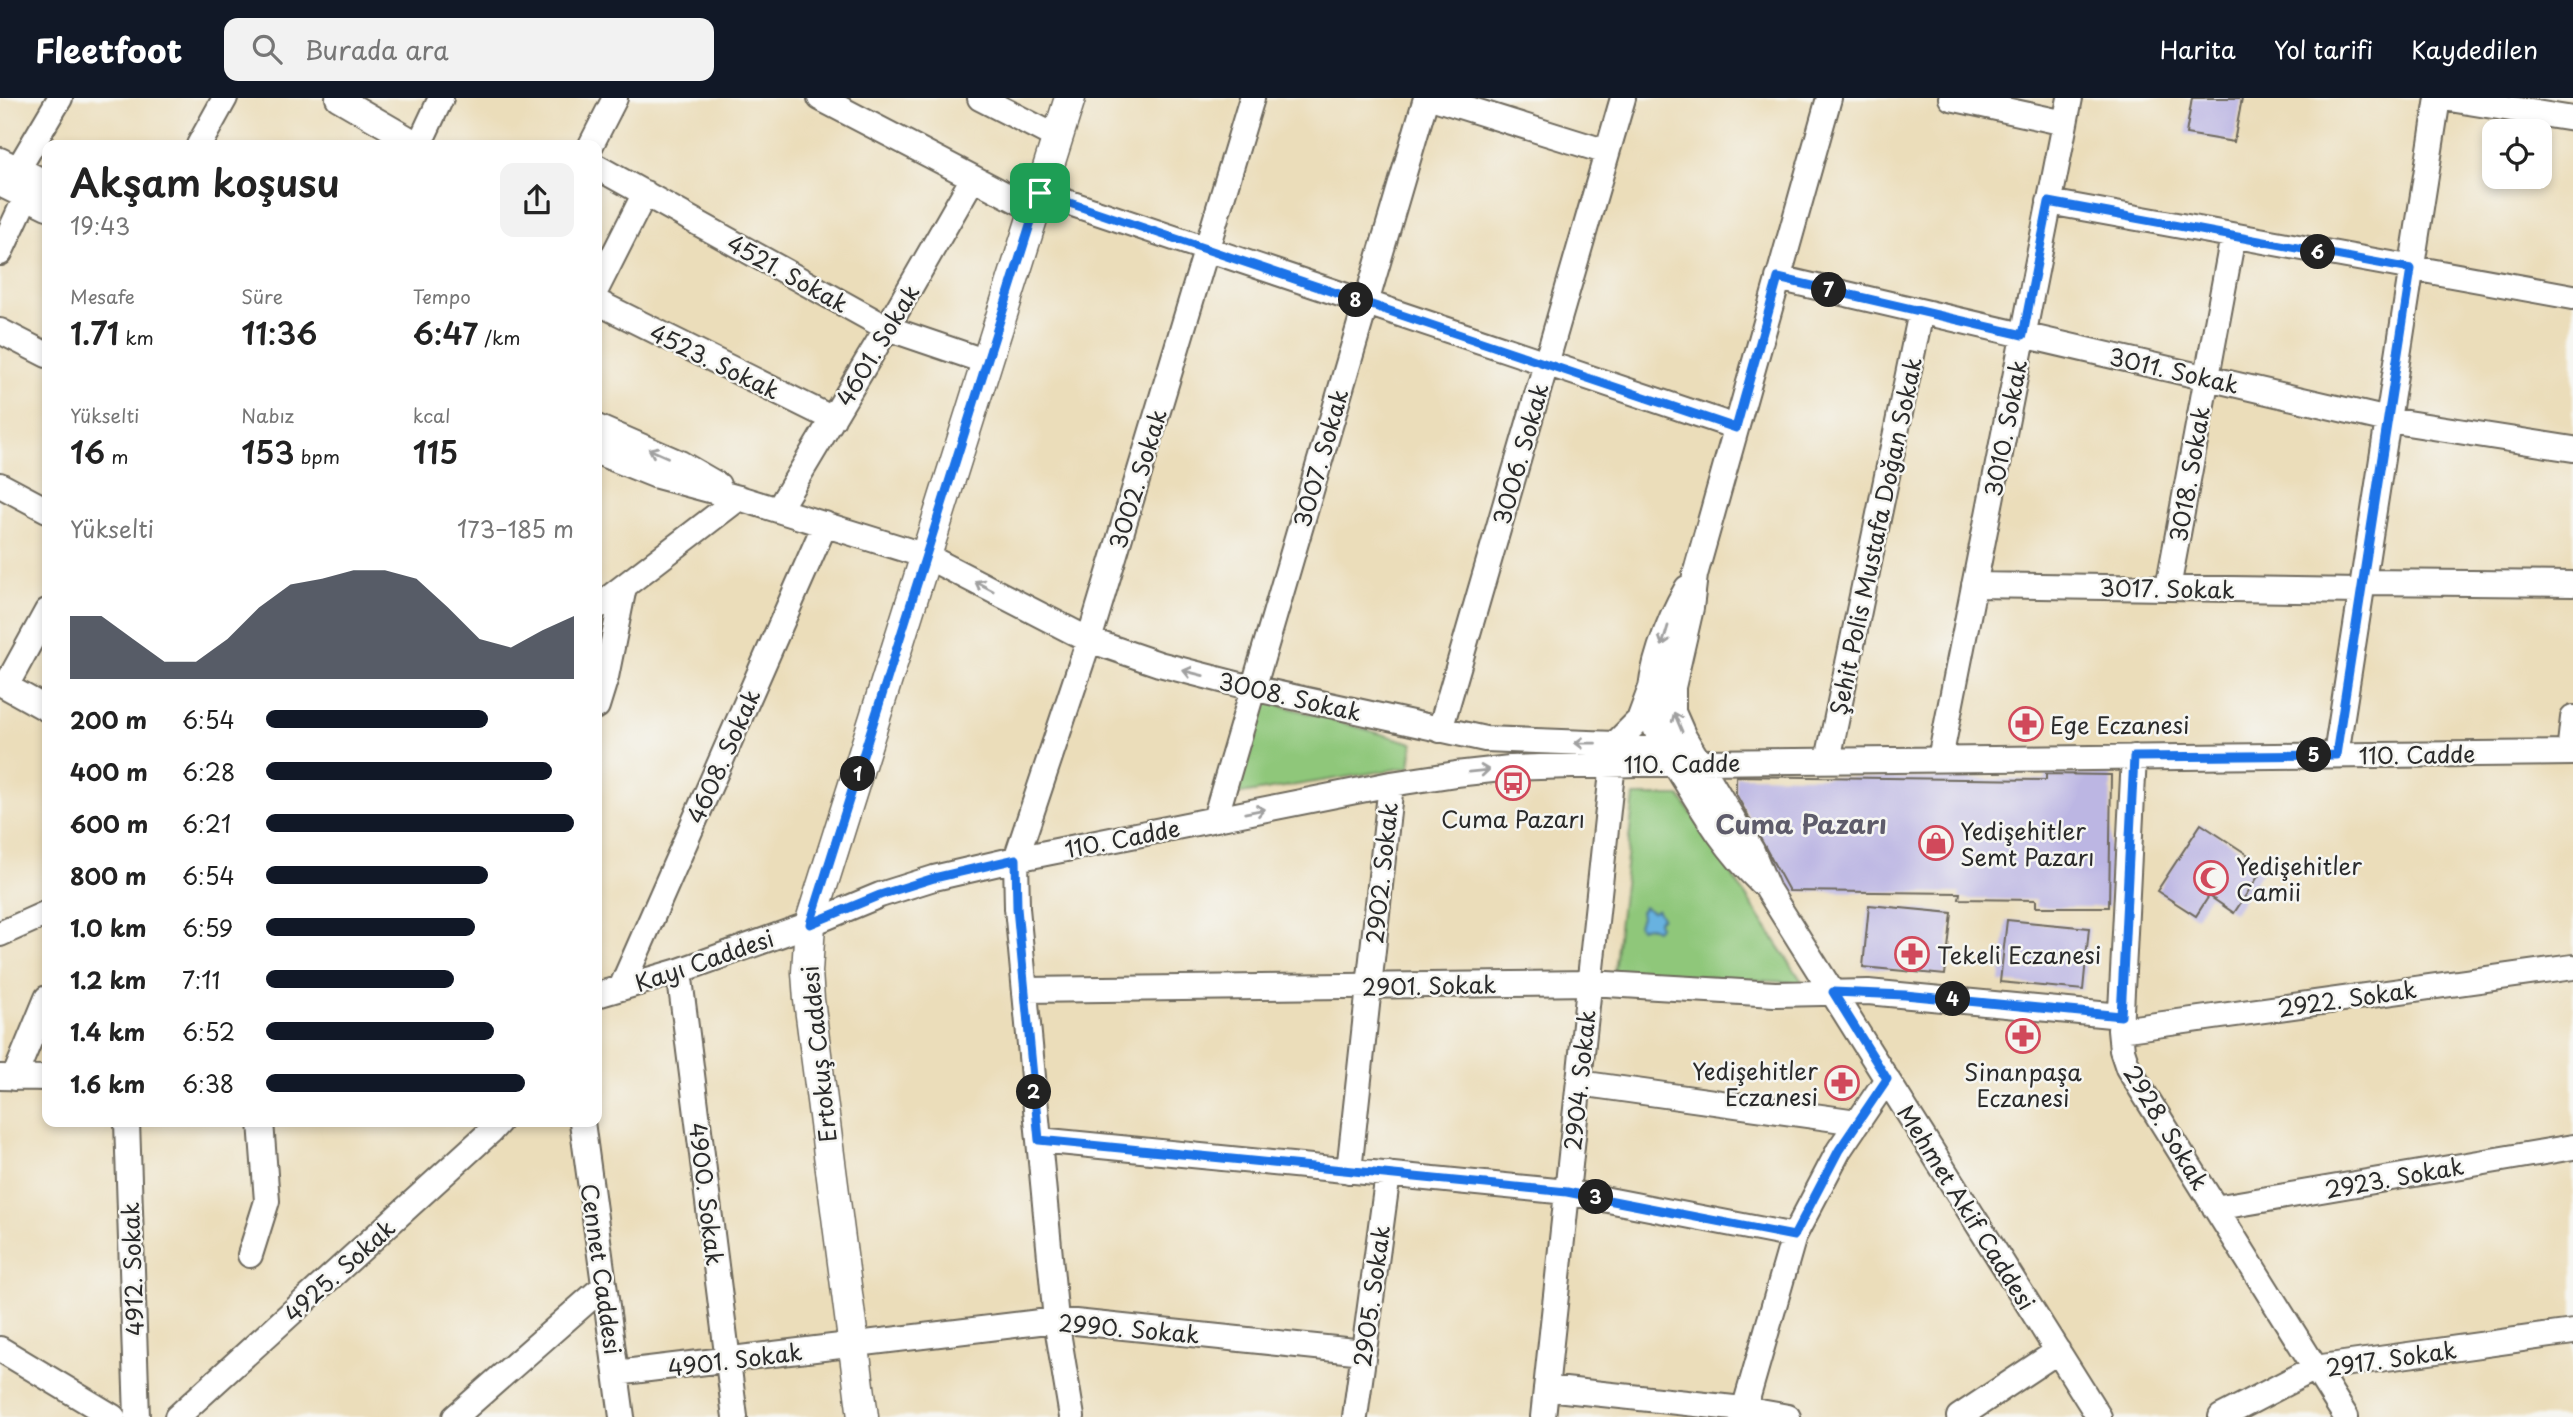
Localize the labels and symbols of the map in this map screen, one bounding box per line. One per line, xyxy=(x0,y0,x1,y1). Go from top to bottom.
pin xyxy=(1010,163,1070,223)
street label: 4521. Sokak xyxy=(721,225,855,321)
pin: 6 xyxy=(2300,234,2336,270)
pin: 7 xyxy=(1812,272,1846,308)
street label: 4601. Sokak xyxy=(827,277,927,413)
pin: 8 xyxy=(1338,282,1374,318)
street label: 4523. Sokak xyxy=(644,314,786,408)
street label: 3011. Sokak xyxy=(2105,338,2243,402)
street label: Şehit Polis Mustafa Doğan Sokak xyxy=(1820,354,1930,718)
street label: 3010. Sokak xyxy=(1975,356,2035,500)
street label: 3006. Sokak xyxy=(1483,379,1557,529)
street label: 3007. Sokak xyxy=(1284,385,1356,531)
street label: 3018. Sokak xyxy=(2160,403,2218,545)
street label: 3002. Sokak xyxy=(1099,405,1175,553)
one-way arrow xyxy=(648,446,669,459)
street label: 3017. Sokak xyxy=(2099,569,2235,607)
one-way arrow xyxy=(974,579,995,592)
one-way arrow xyxy=(1657,625,1670,647)
street label: 3008. Sokak xyxy=(1215,663,1365,729)
one-way arrow xyxy=(1183,666,1205,679)
street label: 4608. Sokak xyxy=(678,683,768,829)
pharmacy icon: Ege Eczanesi xyxy=(2007,705,2045,743)
place label: Ege Eczanesi xyxy=(2050,707,2190,742)
one-way arrow xyxy=(1671,712,1684,733)
street label: 110. Cadde xyxy=(2358,735,2476,773)
one-way arrow xyxy=(1574,736,1597,750)
pin: 5 xyxy=(2296,738,2332,772)
street label: 110. Cadde xyxy=(1623,744,1741,782)
pin: 1 xyxy=(840,756,876,792)
one-way arrow xyxy=(1467,764,1490,777)
bus stop icon: Cuma Pazarı xyxy=(1494,764,1532,802)
street label: 2902. Sokak xyxy=(1356,800,1406,946)
place label: Cuma Pazarı xyxy=(1441,801,1585,836)
one-way arrow xyxy=(1243,804,1266,817)
district label: Cuma Pazarı xyxy=(1715,804,1887,843)
street label: 110. Cadde xyxy=(1061,810,1183,866)
place label: Yedişehitler Semt Pazarı xyxy=(1960,813,2094,874)
shop icon: Yedişehitler Semt Pazarı xyxy=(1917,824,1955,862)
place label: Yedişehitler Camii xyxy=(2236,848,2362,909)
mosque icon: Yedişehitler Camii xyxy=(2192,859,2230,897)
street label: Kayı Caddesi xyxy=(630,920,778,1000)
pharmacy icon: Tekeli Eczanesi xyxy=(1893,935,1931,973)
place label: Tekeli Eczanesi xyxy=(1937,937,2101,972)
street label: Ertokuş Caddesi xyxy=(791,964,845,1144)
street label: 2901. Sokak xyxy=(1361,966,1497,1004)
street label: 2922. Sokak xyxy=(2275,971,2419,1025)
pin: 4 xyxy=(1936,982,1970,1016)
street label: 2904. Sokak xyxy=(1554,1008,1604,1152)
pharmacy icon: Sinanpaşa Eczanesi xyxy=(2004,1017,2042,1055)
place label: Yedişehitler Eczanesi xyxy=(1692,1053,1818,1114)
place label: Sinanpaşa Eczanesi xyxy=(1964,1054,2082,1115)
street label: 2928. Sokak xyxy=(2116,1058,2218,1196)
pharmacy icon: Yedişehitler Eczanesi xyxy=(1823,1064,1861,1102)
pin: 2 xyxy=(1016,1074,1052,1110)
street label: Mehmet Akif Caddesi xyxy=(1890,1097,2044,1317)
street label: 4900. Sokak xyxy=(681,1120,733,1268)
street label: 2923. Sokak xyxy=(2322,1148,2466,1206)
pin: 3 xyxy=(1578,1180,1614,1214)
street label: Cennet Caddesi xyxy=(573,1181,631,1357)
street label: 4912. Sokak xyxy=(112,1201,152,1337)
street label: 4925. Sokak xyxy=(276,1210,402,1330)
street label: 2905. Sokak xyxy=(1344,1223,1398,1369)
street label: 2990. Sokak xyxy=(1057,1304,1201,1352)
street label: 2917. Sokak xyxy=(2323,1332,2459,1384)
street label: 4901. Sokak xyxy=(666,1333,804,1385)

